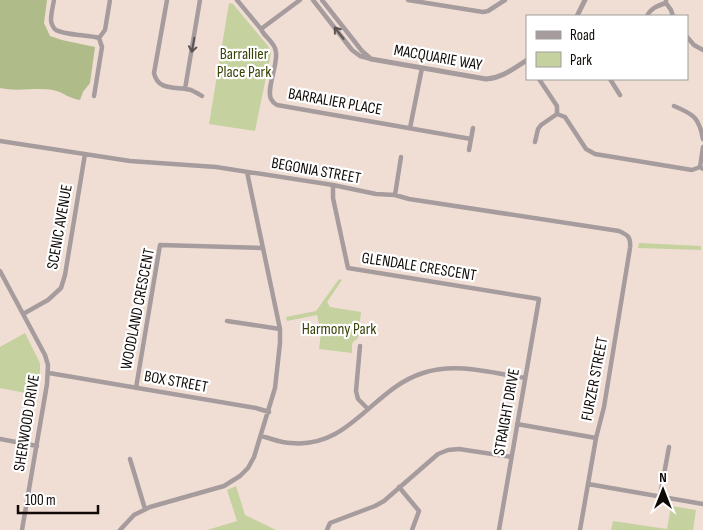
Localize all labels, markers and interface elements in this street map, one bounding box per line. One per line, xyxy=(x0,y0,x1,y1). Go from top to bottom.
legend xyxy=(526,15,688,80)
text: Road xyxy=(570,26,595,45)
one-way arrow xyxy=(334,27,345,40)
one-way arrow xyxy=(187,36,197,52)
street label: MACQUARIE WAY xyxy=(392,41,484,75)
park label: Barrallier Place Park xyxy=(217,45,271,82)
text: Park xyxy=(570,51,592,70)
street label: BARRALIER PLACE xyxy=(287,84,383,120)
street label: BEGONIA STREET xyxy=(270,154,363,188)
street label: SCENIC AVENUE xyxy=(43,183,77,271)
street label: WOODLAND CRESCENT xyxy=(117,246,159,371)
street label: GLENDALE CRESCENT xyxy=(360,249,478,286)
park label: Harmony Park xyxy=(302,320,376,339)
street label: FURZER STREET xyxy=(578,335,613,422)
street label: BOX STREET xyxy=(143,367,210,397)
street label: STRAIGHT DRIVE xyxy=(490,367,524,457)
street label: SHERWOOD DRIVE xyxy=(10,373,44,473)
north arrow xyxy=(638,465,688,515)
text: N xyxy=(659,469,667,486)
scale bar xyxy=(18,482,98,514)
text: 100 m xyxy=(25,491,56,510)

